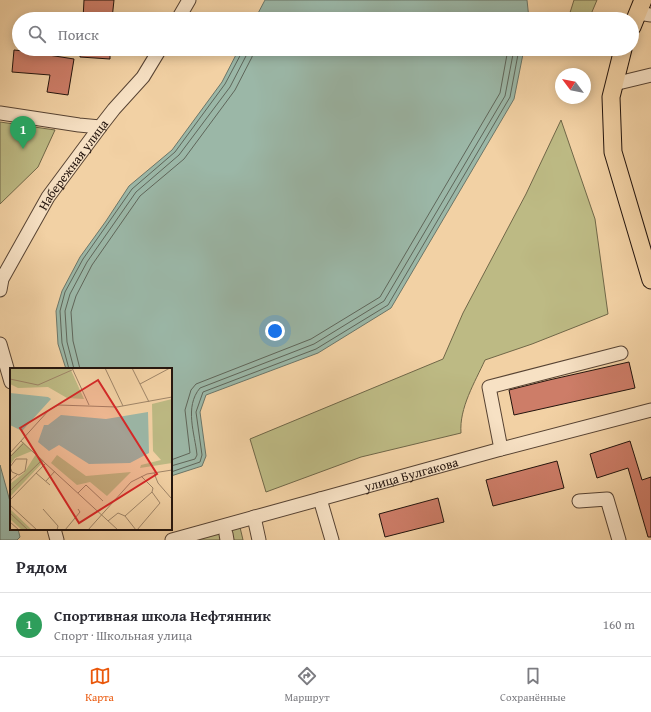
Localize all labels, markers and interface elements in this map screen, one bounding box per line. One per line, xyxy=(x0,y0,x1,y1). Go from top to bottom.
search box xyxy=(12,12,639,56)
icon: search xyxy=(26,23,48,45)
text: Поиск xyxy=(58,24,99,45)
north arrow xyxy=(555,68,591,104)
street label: Набережная улица xyxy=(33,114,113,213)
pin: 1 xyxy=(10,116,36,149)
your location xyxy=(265,321,285,341)
inset map xyxy=(10,368,172,530)
street label: улица Булгакова xyxy=(361,452,461,496)
text: Рядом xyxy=(16,554,67,579)
text: Спортивная школа Нефтянник xyxy=(54,605,271,626)
text: 1 xyxy=(26,615,32,634)
text: 160 m xyxy=(603,615,635,634)
text: Спорт · Школьная улица xyxy=(54,626,192,645)
tab: Карта xyxy=(85,665,114,705)
tab: Маршрут xyxy=(284,665,329,705)
tab: Сохранённые xyxy=(500,665,566,705)

